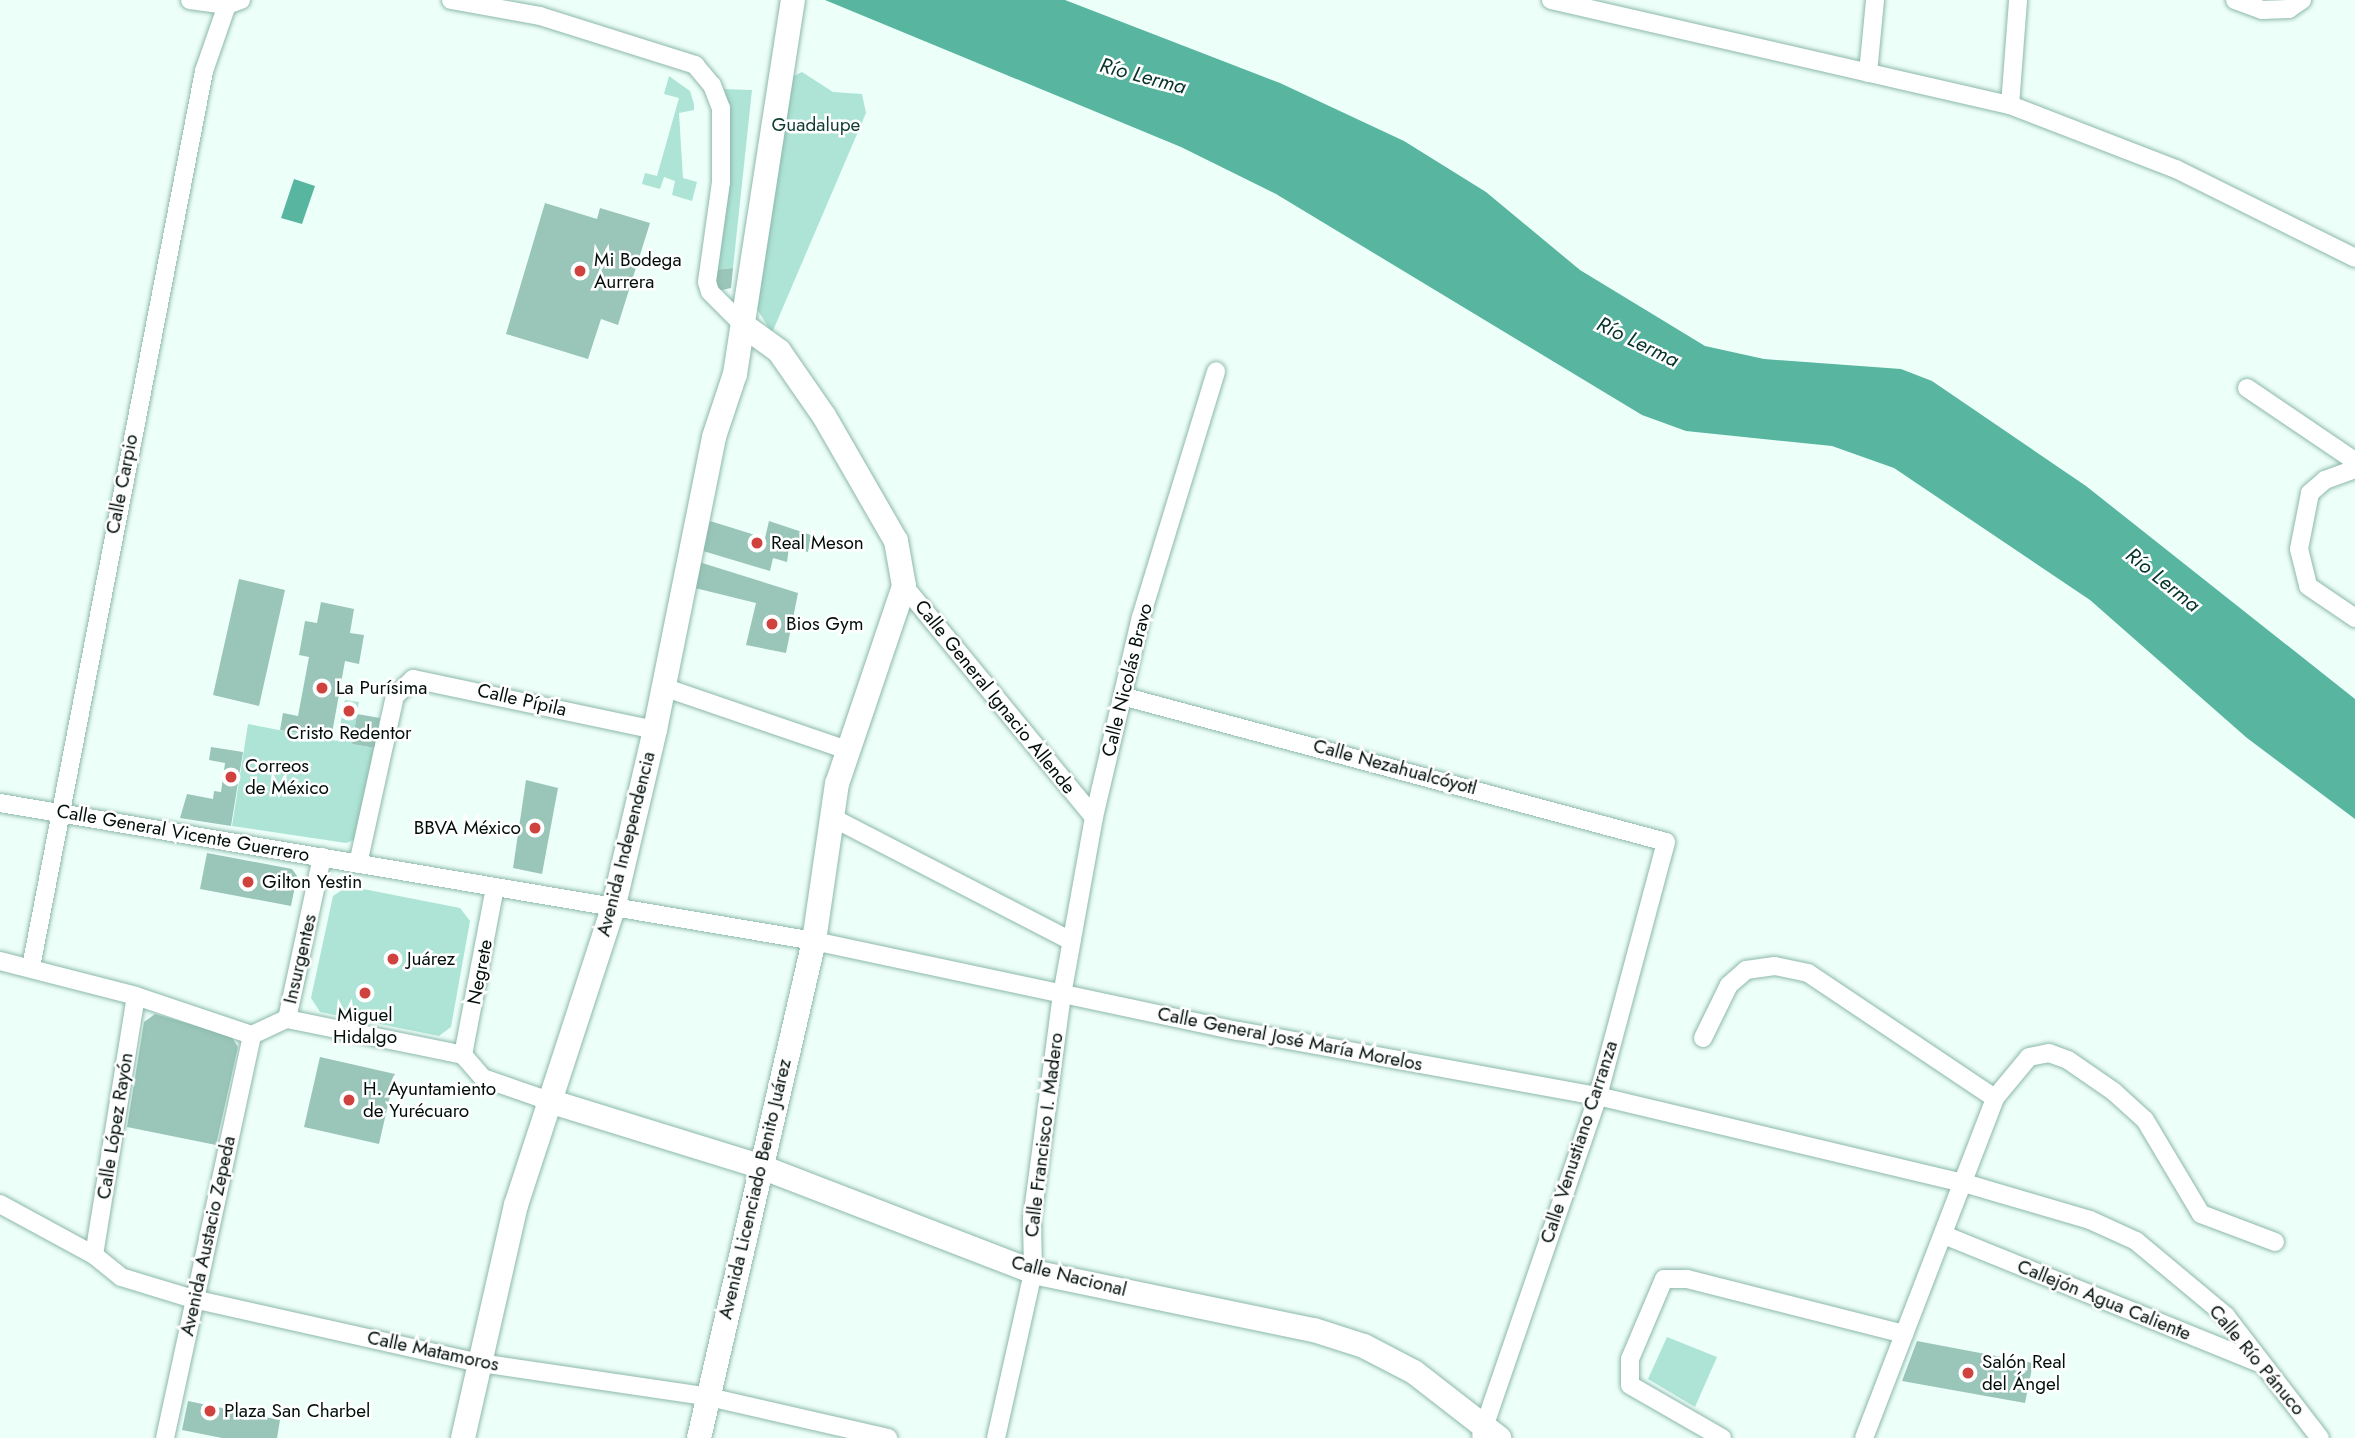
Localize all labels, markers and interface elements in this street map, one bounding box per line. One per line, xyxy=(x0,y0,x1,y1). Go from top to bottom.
water label: Río Lerma xyxy=(1097,52,1189,100)
park label: Guadalupe xyxy=(772,114,860,136)
place label: Mi Bodega Aurrera xyxy=(594,249,682,293)
marker: Mi Bodega Aurrera xyxy=(572,263,588,279)
water label: Río Lerma xyxy=(1593,311,1683,373)
street label: Calle Carpio xyxy=(101,432,143,536)
place label: Real Meson xyxy=(771,532,864,554)
marker: Real Meson xyxy=(749,535,765,551)
water label: Río Lerma xyxy=(2121,542,2205,618)
street label: Calle General Ignacio Allende xyxy=(910,596,1080,798)
street label: Calle Nicolás Bravo xyxy=(1097,601,1157,759)
place label: Bios Gym xyxy=(786,613,863,635)
marker: Bios Gym xyxy=(764,616,780,632)
place label: La Purísima xyxy=(336,677,427,699)
street label: Calle Pípila xyxy=(475,679,569,721)
marker: La Purísima xyxy=(314,680,330,696)
marker: Cristo Redentor xyxy=(341,703,357,719)
place label: Cristo Redentor xyxy=(286,722,412,744)
street label: Calle Nezahualcóyotl xyxy=(1311,734,1479,800)
street label: Avenida Independencia xyxy=(592,749,660,939)
place label: Correos de México xyxy=(245,755,329,799)
marker: Correos de México xyxy=(223,769,239,785)
street label: Calle General Vicente Guerrero xyxy=(55,800,311,866)
place label: BBVA México xyxy=(414,817,521,839)
marker: BBVA México xyxy=(527,820,543,836)
place label: Gilton Yestin xyxy=(262,871,362,893)
marker: Gilton Yestin xyxy=(240,874,256,890)
street label: Insurgentes xyxy=(279,912,321,1006)
street label: Negrete xyxy=(463,938,497,1006)
place label: Juárez xyxy=(407,948,455,970)
marker: Juárez xyxy=(385,951,401,967)
marker: Miguel Hidalgo xyxy=(357,985,373,1001)
street label: Calle General José María Morelos xyxy=(1156,1002,1424,1076)
place label: Miguel Hidalgo xyxy=(333,1004,397,1048)
street label: Calle Francisco I. Madero xyxy=(1020,1031,1068,1239)
street label: Calle Venustiano Carranza xyxy=(1535,1038,1623,1246)
street label: Calle López Rayón xyxy=(92,1051,138,1201)
street label: Avenida Licenciado Benito Juárez xyxy=(714,1057,796,1321)
place label: H. Ayuntamiento de Yurécuaro xyxy=(363,1078,496,1122)
marker: H. Ayuntamiento de Yurécuaro xyxy=(341,1092,357,1108)
street label: Avenida Austacio Zepeda xyxy=(176,1134,240,1338)
street label: Calle Nacional xyxy=(1009,1251,1129,1301)
street label: Callejón Agua Caliente xyxy=(2014,1255,2194,1345)
street label: Calle Río Pánuco xyxy=(2204,1300,2310,1420)
street label: Calle Matamoros xyxy=(365,1326,501,1376)
place label: Salón Real del Ángel xyxy=(1982,1351,2066,1395)
marker: Salón Real del Ángel xyxy=(1960,1365,1976,1381)
place label: Plaza San Charbel xyxy=(224,1400,370,1422)
marker: Plaza San Charbel xyxy=(202,1403,218,1419)

